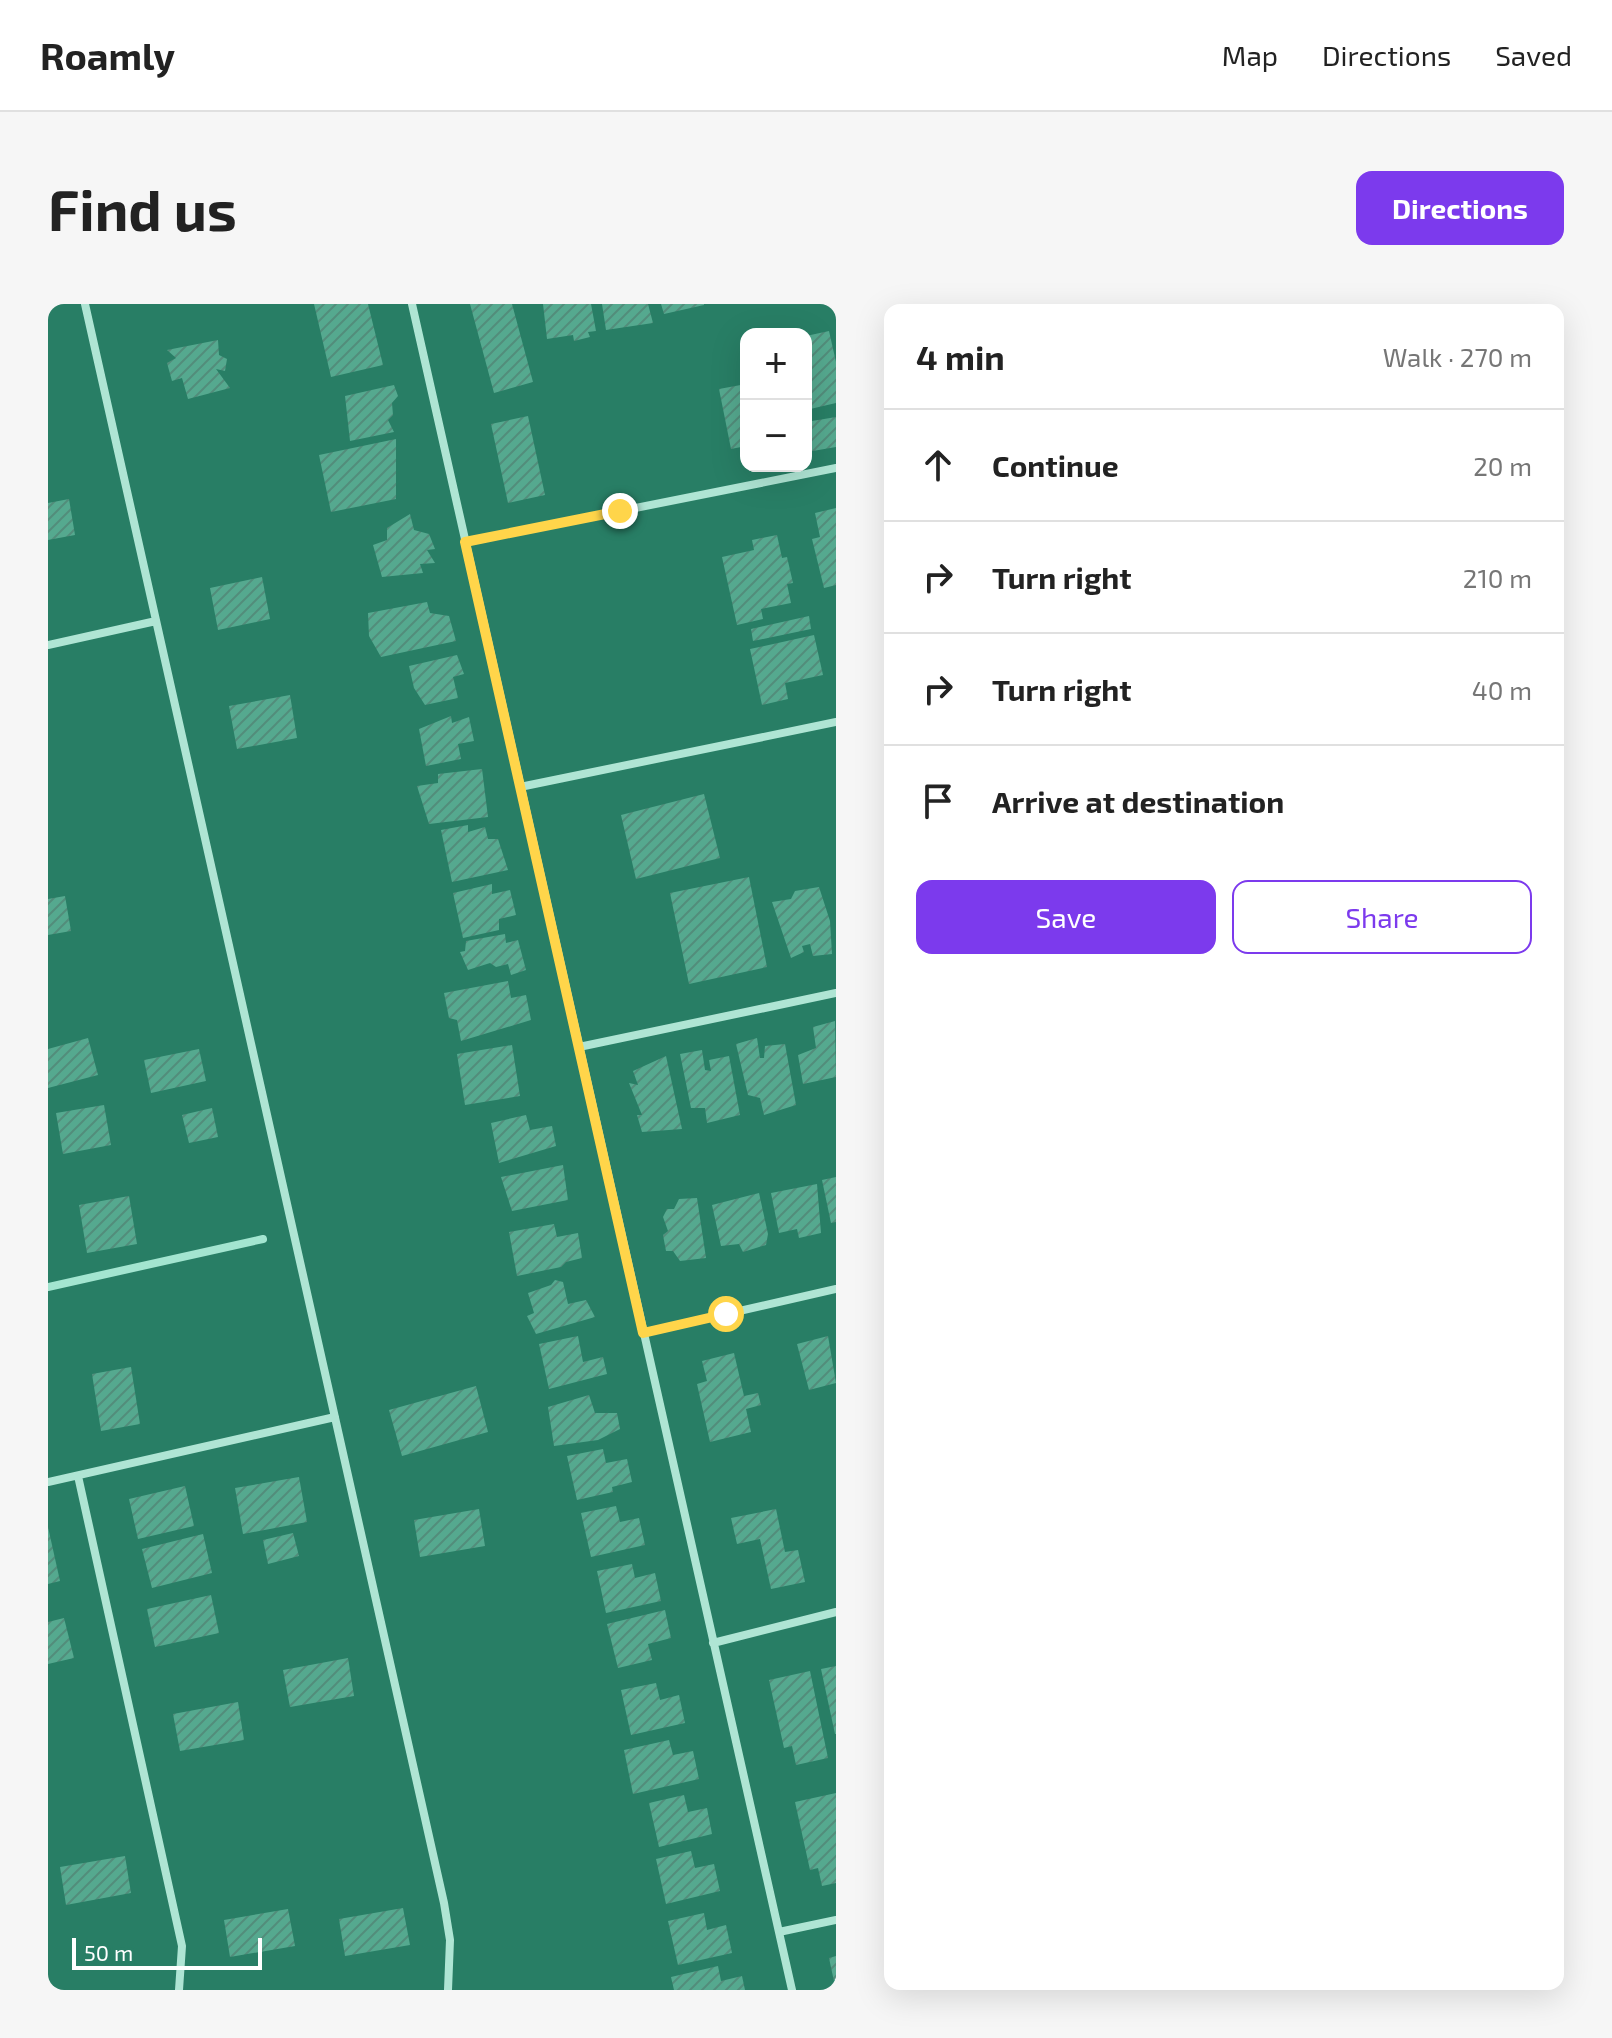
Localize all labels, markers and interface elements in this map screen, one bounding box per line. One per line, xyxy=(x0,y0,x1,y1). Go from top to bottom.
text: Roamly xyxy=(40,32,175,78)
text: Map xyxy=(1222,38,1278,72)
text: Directions xyxy=(1322,38,1451,72)
text: Saved xyxy=(1495,38,1572,72)
button: Directions xyxy=(1356,171,1564,245)
text: Find us xyxy=(48,175,237,242)
map controls xyxy=(740,328,812,472)
button: + xyxy=(740,328,812,400)
text: 4 min xyxy=(916,336,1005,377)
text: Walk · 270 m xyxy=(1383,341,1532,372)
button: − xyxy=(740,400,812,472)
icon: ahead xyxy=(916,443,960,487)
text: Continue xyxy=(992,447,1119,483)
text: 20 m xyxy=(1473,450,1532,481)
route end xyxy=(602,493,638,529)
icon: right xyxy=(916,555,960,599)
text: Turn right xyxy=(992,559,1132,595)
text: 210 m xyxy=(1463,562,1532,593)
icon: right xyxy=(916,667,960,711)
text: Turn right xyxy=(992,671,1132,707)
text: 40 m xyxy=(1472,674,1532,705)
icon: arrive xyxy=(916,779,960,823)
text: Arrive at destination xyxy=(992,783,1284,819)
button: Save xyxy=(916,880,1216,954)
button: Share xyxy=(1232,880,1532,954)
route start xyxy=(708,1296,744,1332)
scale bar xyxy=(72,1934,262,1970)
text: 50 m xyxy=(84,1939,133,1965)

